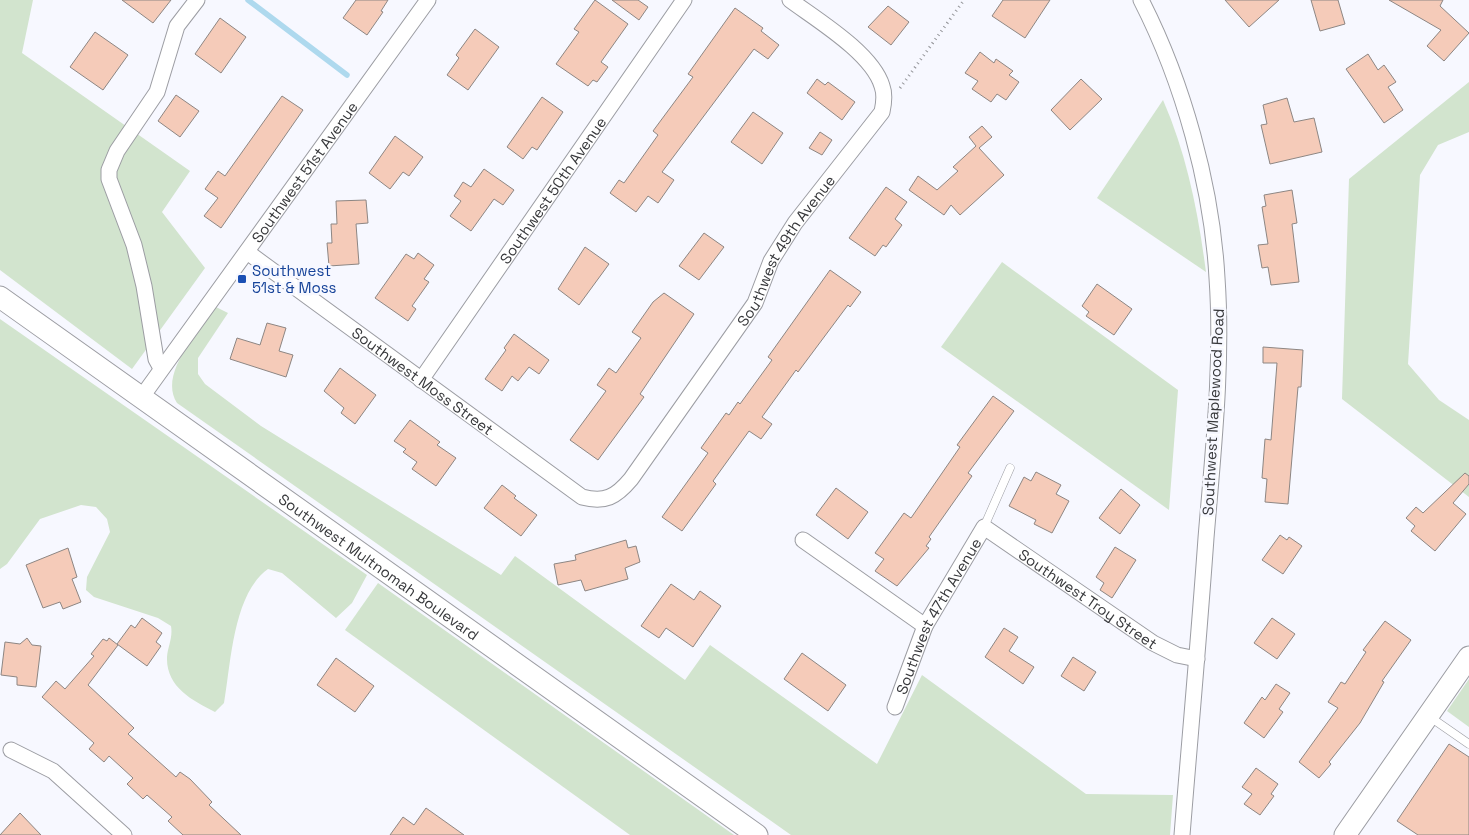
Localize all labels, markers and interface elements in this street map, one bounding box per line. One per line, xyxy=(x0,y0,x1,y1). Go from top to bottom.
street label: Southwest 51st Avenue xyxy=(247,97,361,246)
street label: Southwest 50th Avenue xyxy=(495,113,610,267)
street label: Southwest 49th Avenue xyxy=(732,171,839,330)
place label: Southwest 51st & Moss xyxy=(252,261,337,297)
marker: Southwest 51st & Moss xyxy=(236,273,248,285)
street label: Southwest Maplewood Road xyxy=(1198,308,1228,516)
street label: Southwest Moss Street xyxy=(348,323,498,439)
street label: Southwest Multnomah Boulevard xyxy=(275,489,483,644)
street label: Southwest 47th Avenue xyxy=(891,534,985,697)
street label: Southwest Troy Street xyxy=(1015,544,1161,653)

